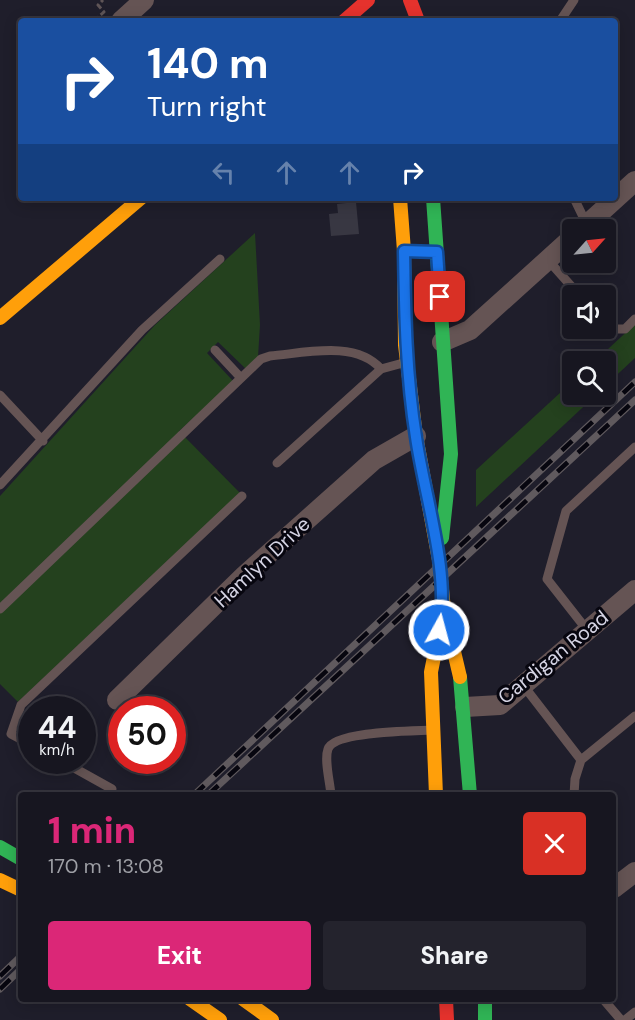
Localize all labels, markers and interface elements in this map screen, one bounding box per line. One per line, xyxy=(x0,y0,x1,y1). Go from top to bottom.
text: 140 m xyxy=(147,36,269,91)
icon: right xyxy=(48,42,126,120)
text: Turn right xyxy=(147,89,267,124)
icon: left xyxy=(207,156,240,189)
icon: ahead xyxy=(270,156,303,189)
icon: ahead xyxy=(333,156,366,189)
icon: right xyxy=(396,156,429,189)
north arrow xyxy=(562,219,616,273)
map controls xyxy=(562,219,616,405)
pin xyxy=(414,271,465,322)
icon: arrive xyxy=(423,280,456,313)
button: sound xyxy=(562,285,616,339)
button: search xyxy=(562,351,616,405)
street label: Hamlyn Drive xyxy=(208,511,316,613)
position arrow xyxy=(407,598,471,662)
street label: Cardigan Road xyxy=(492,604,614,710)
speed limit sign: 50 xyxy=(108,696,186,774)
text: 44 xyxy=(38,708,77,747)
text: km/h xyxy=(39,740,75,760)
text: 1 min xyxy=(48,807,136,854)
button: close xyxy=(523,812,586,875)
text: 170 m · 13:08 xyxy=(48,853,164,879)
button: Exit xyxy=(48,921,311,990)
button: Share xyxy=(323,921,586,990)

